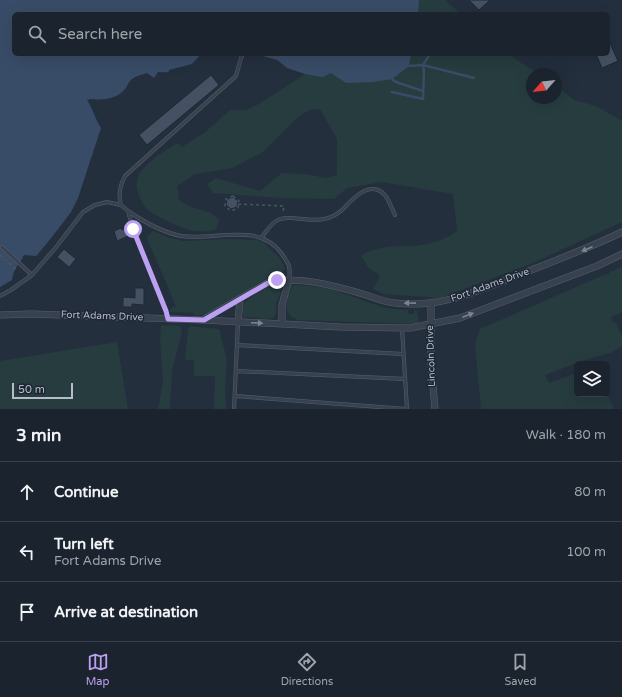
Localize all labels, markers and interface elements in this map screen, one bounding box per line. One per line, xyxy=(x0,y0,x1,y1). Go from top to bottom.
search box xyxy=(12,12,610,56)
icon: search xyxy=(26,23,48,45)
text: Search here xyxy=(58,25,142,43)
north arrow xyxy=(526,68,562,104)
route start xyxy=(124,220,142,238)
one-way arrow xyxy=(581,246,592,252)
street label: Fort Adams Drive xyxy=(449,265,531,305)
route end xyxy=(268,271,286,289)
one-way arrow xyxy=(403,300,416,306)
street label: Fort Adams Drive xyxy=(61,309,144,323)
one-way arrow xyxy=(463,311,475,317)
one-way arrow xyxy=(251,320,264,326)
street label: Lincoln Drive xyxy=(424,325,438,387)
map controls xyxy=(574,361,610,397)
button: layers xyxy=(574,361,610,397)
scale bar xyxy=(12,381,73,400)
text: 50 m xyxy=(18,383,45,396)
text: 3 min xyxy=(16,425,61,446)
text: Walk · 180 m xyxy=(526,427,606,443)
icon: ahead xyxy=(16,481,38,503)
text: Continue xyxy=(54,483,118,501)
text: 80 m xyxy=(574,484,606,500)
text: Turn left xyxy=(54,535,114,553)
icon: left xyxy=(16,541,38,563)
text: 100 m xyxy=(566,544,606,560)
text: Fort Adams Drive xyxy=(54,553,161,569)
icon: arrive xyxy=(16,601,38,623)
text: Arrive at destination xyxy=(54,603,198,621)
tab: Map xyxy=(86,651,109,688)
tab: Directions xyxy=(281,651,333,688)
tab: Saved xyxy=(505,651,536,688)

